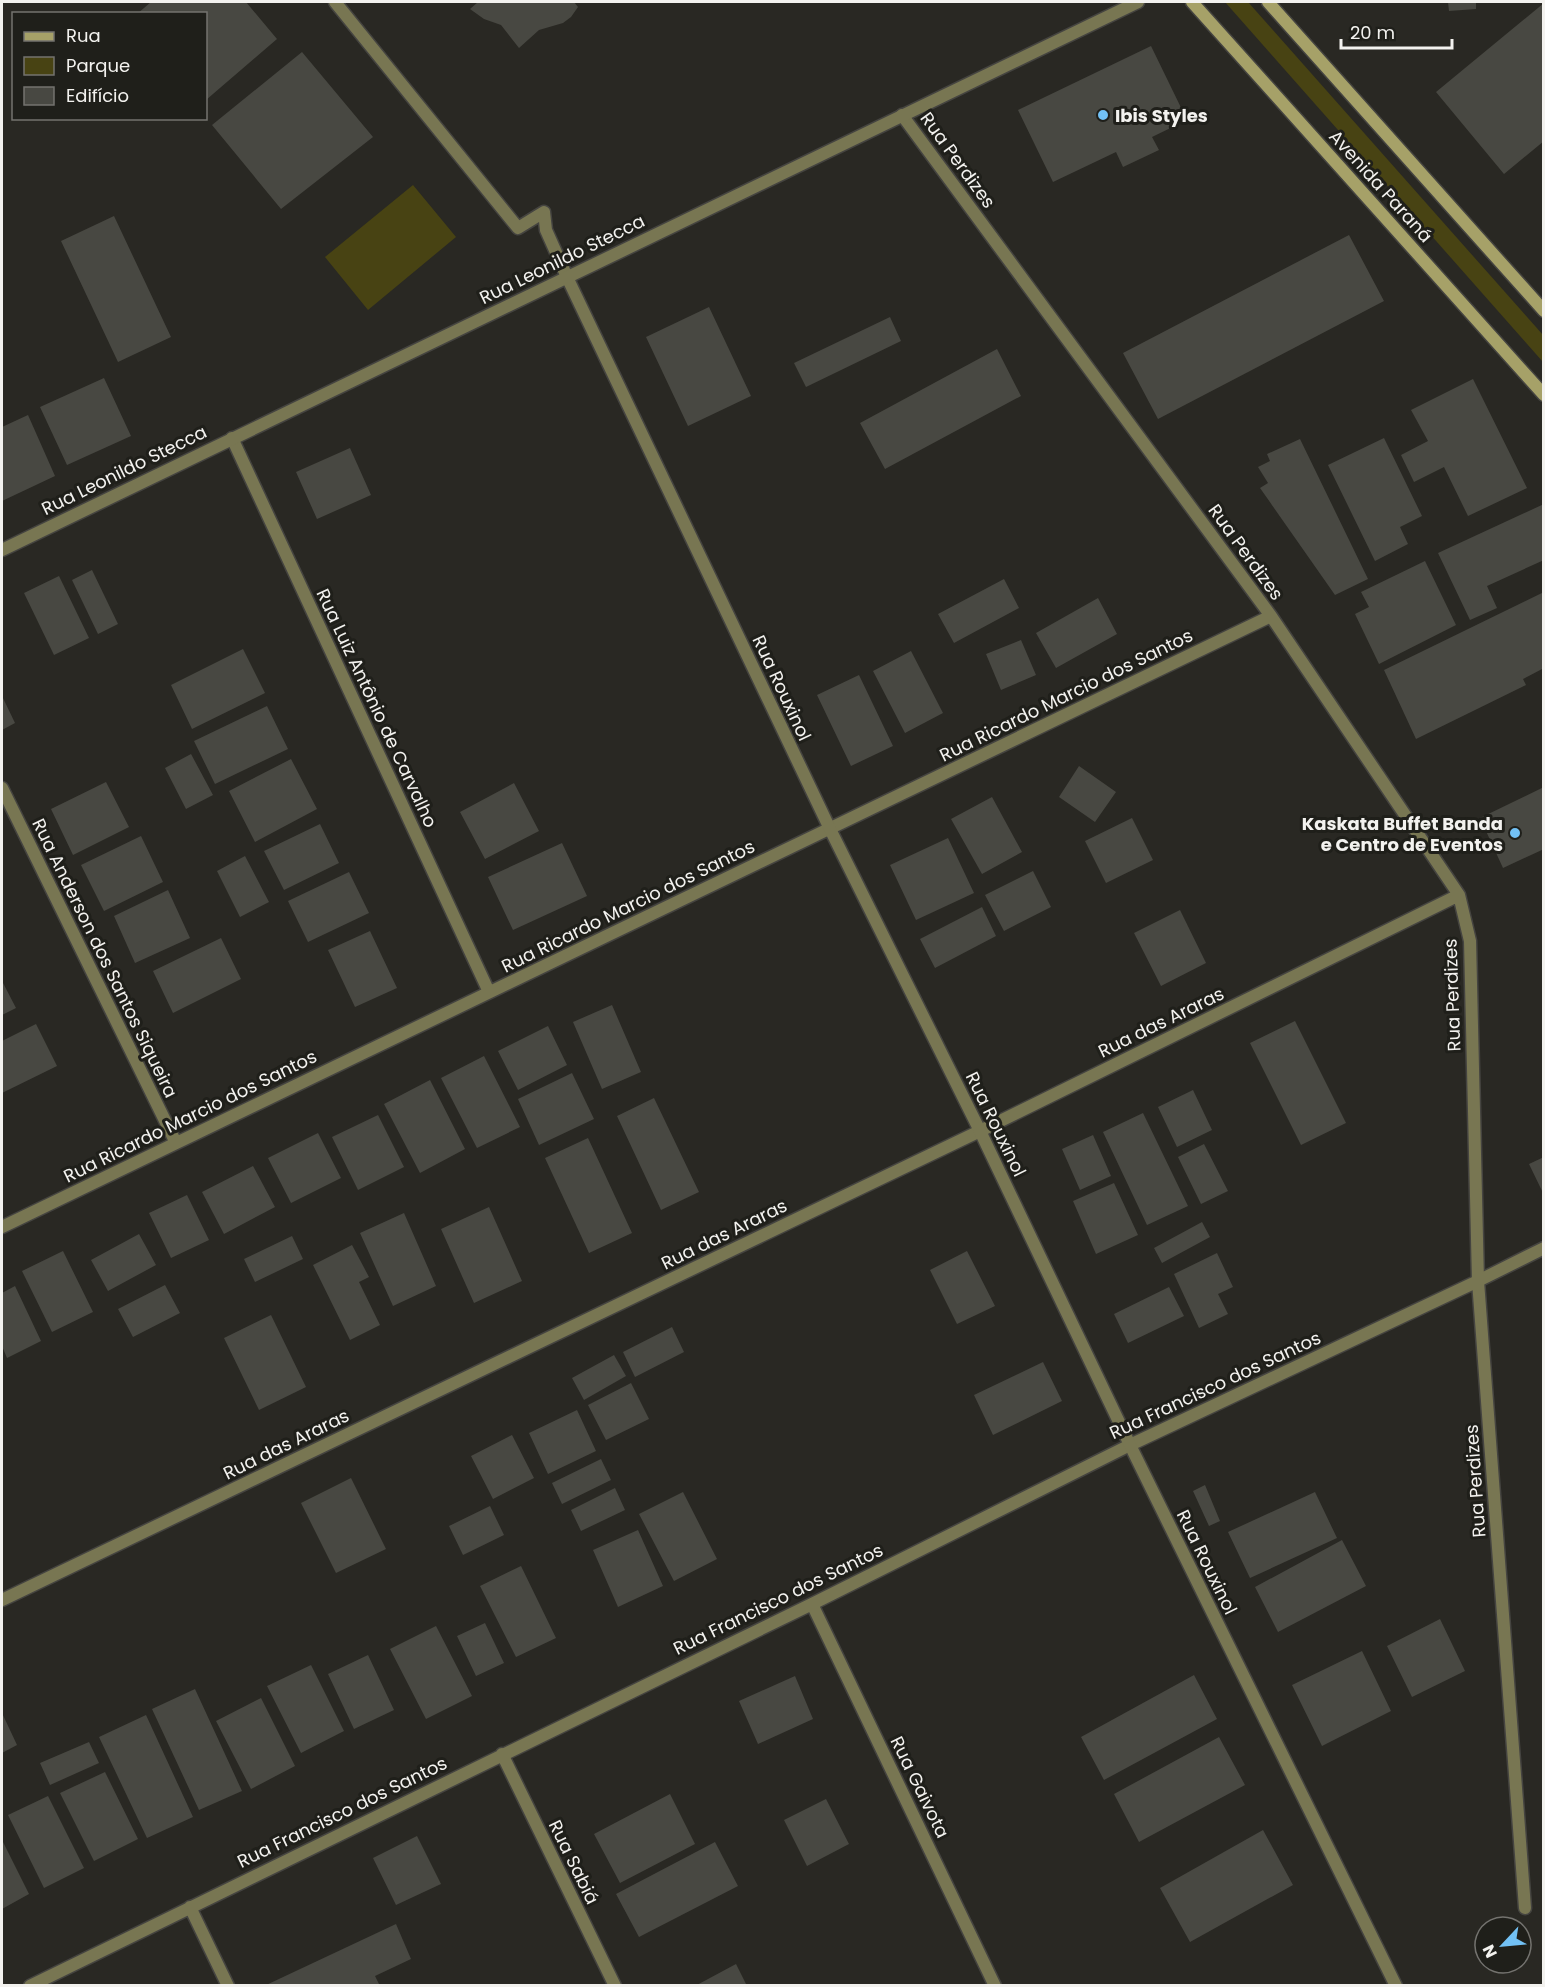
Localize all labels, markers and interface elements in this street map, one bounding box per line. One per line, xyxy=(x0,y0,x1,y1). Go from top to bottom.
legend xyxy=(12,12,207,120)
scale bar xyxy=(1341,12,1452,50)
text: 20 m xyxy=(1350,20,1395,45)
text: Rua xyxy=(66,23,101,48)
text: Parque xyxy=(66,53,130,78)
text: Edifício xyxy=(66,83,129,108)
place label: Ibis Styles xyxy=(1115,103,1208,128)
street label: Rua Perdizes xyxy=(915,107,1001,213)
marker: Ibis Styles xyxy=(1096,108,1110,122)
street label: Avenida Paraná xyxy=(1324,124,1438,248)
street label: Rua Leonildo Stecca xyxy=(475,208,649,310)
street label: Rua Leonildo Stecca xyxy=(37,419,211,521)
street label: Rua Perdizes xyxy=(1203,499,1289,605)
street label: Rua Luiz Antônio de Carvalho xyxy=(311,585,443,831)
street label: Rua Ricardo Marcio dos Santos xyxy=(935,623,1197,767)
street label: Rua Rouxinol xyxy=(747,631,817,745)
place label: Kaskata Buffet Banda e Centro de Eventos xyxy=(1302,811,1503,857)
street label: Rua Anderson dos Santos Siqueira xyxy=(26,814,184,1102)
marker: Kaskata Buffet Banda e Centro de Eventos xyxy=(1508,826,1522,840)
street label: Rua Ricardo Marcio dos Santos xyxy=(497,834,759,978)
street label: Rua Perdizes xyxy=(1438,938,1466,1052)
street label: Rua das Araras xyxy=(1094,981,1228,1063)
street label: Rua Ricardo Marcio dos Santos xyxy=(59,1044,321,1188)
street label: Rua Rouxinol xyxy=(960,1067,1032,1181)
street label: Rua das Araras xyxy=(657,1193,791,1275)
street label: Rua Francisco dos Santos xyxy=(1105,1325,1325,1445)
street label: Rua das Araras xyxy=(219,1403,353,1485)
street label: Rua Perdizes xyxy=(1459,1424,1491,1538)
street label: Rua Rouxinol xyxy=(1171,1505,1243,1619)
street label: Rua Francisco dos Santos xyxy=(669,1537,887,1661)
street label: Rua Gaivota xyxy=(885,1732,955,1842)
street label: Rua Francisco dos Santos xyxy=(233,1750,451,1874)
street label: Rua Sabiá xyxy=(543,1816,605,1908)
north arrow xyxy=(1473,1915,1533,1975)
text: N xyxy=(1477,1941,1503,1962)

